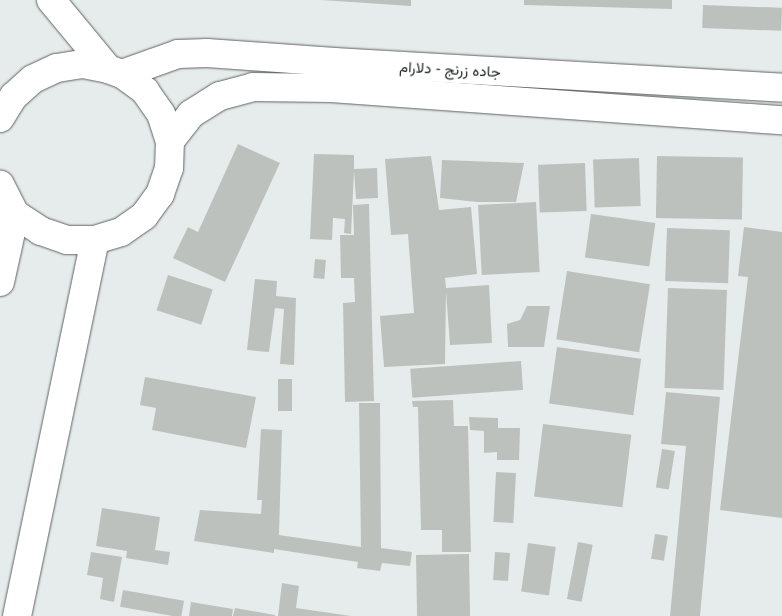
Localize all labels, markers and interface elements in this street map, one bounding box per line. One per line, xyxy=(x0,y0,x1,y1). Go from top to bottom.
street label: جاده زرنج - دلارام xyxy=(399,57,501,81)

